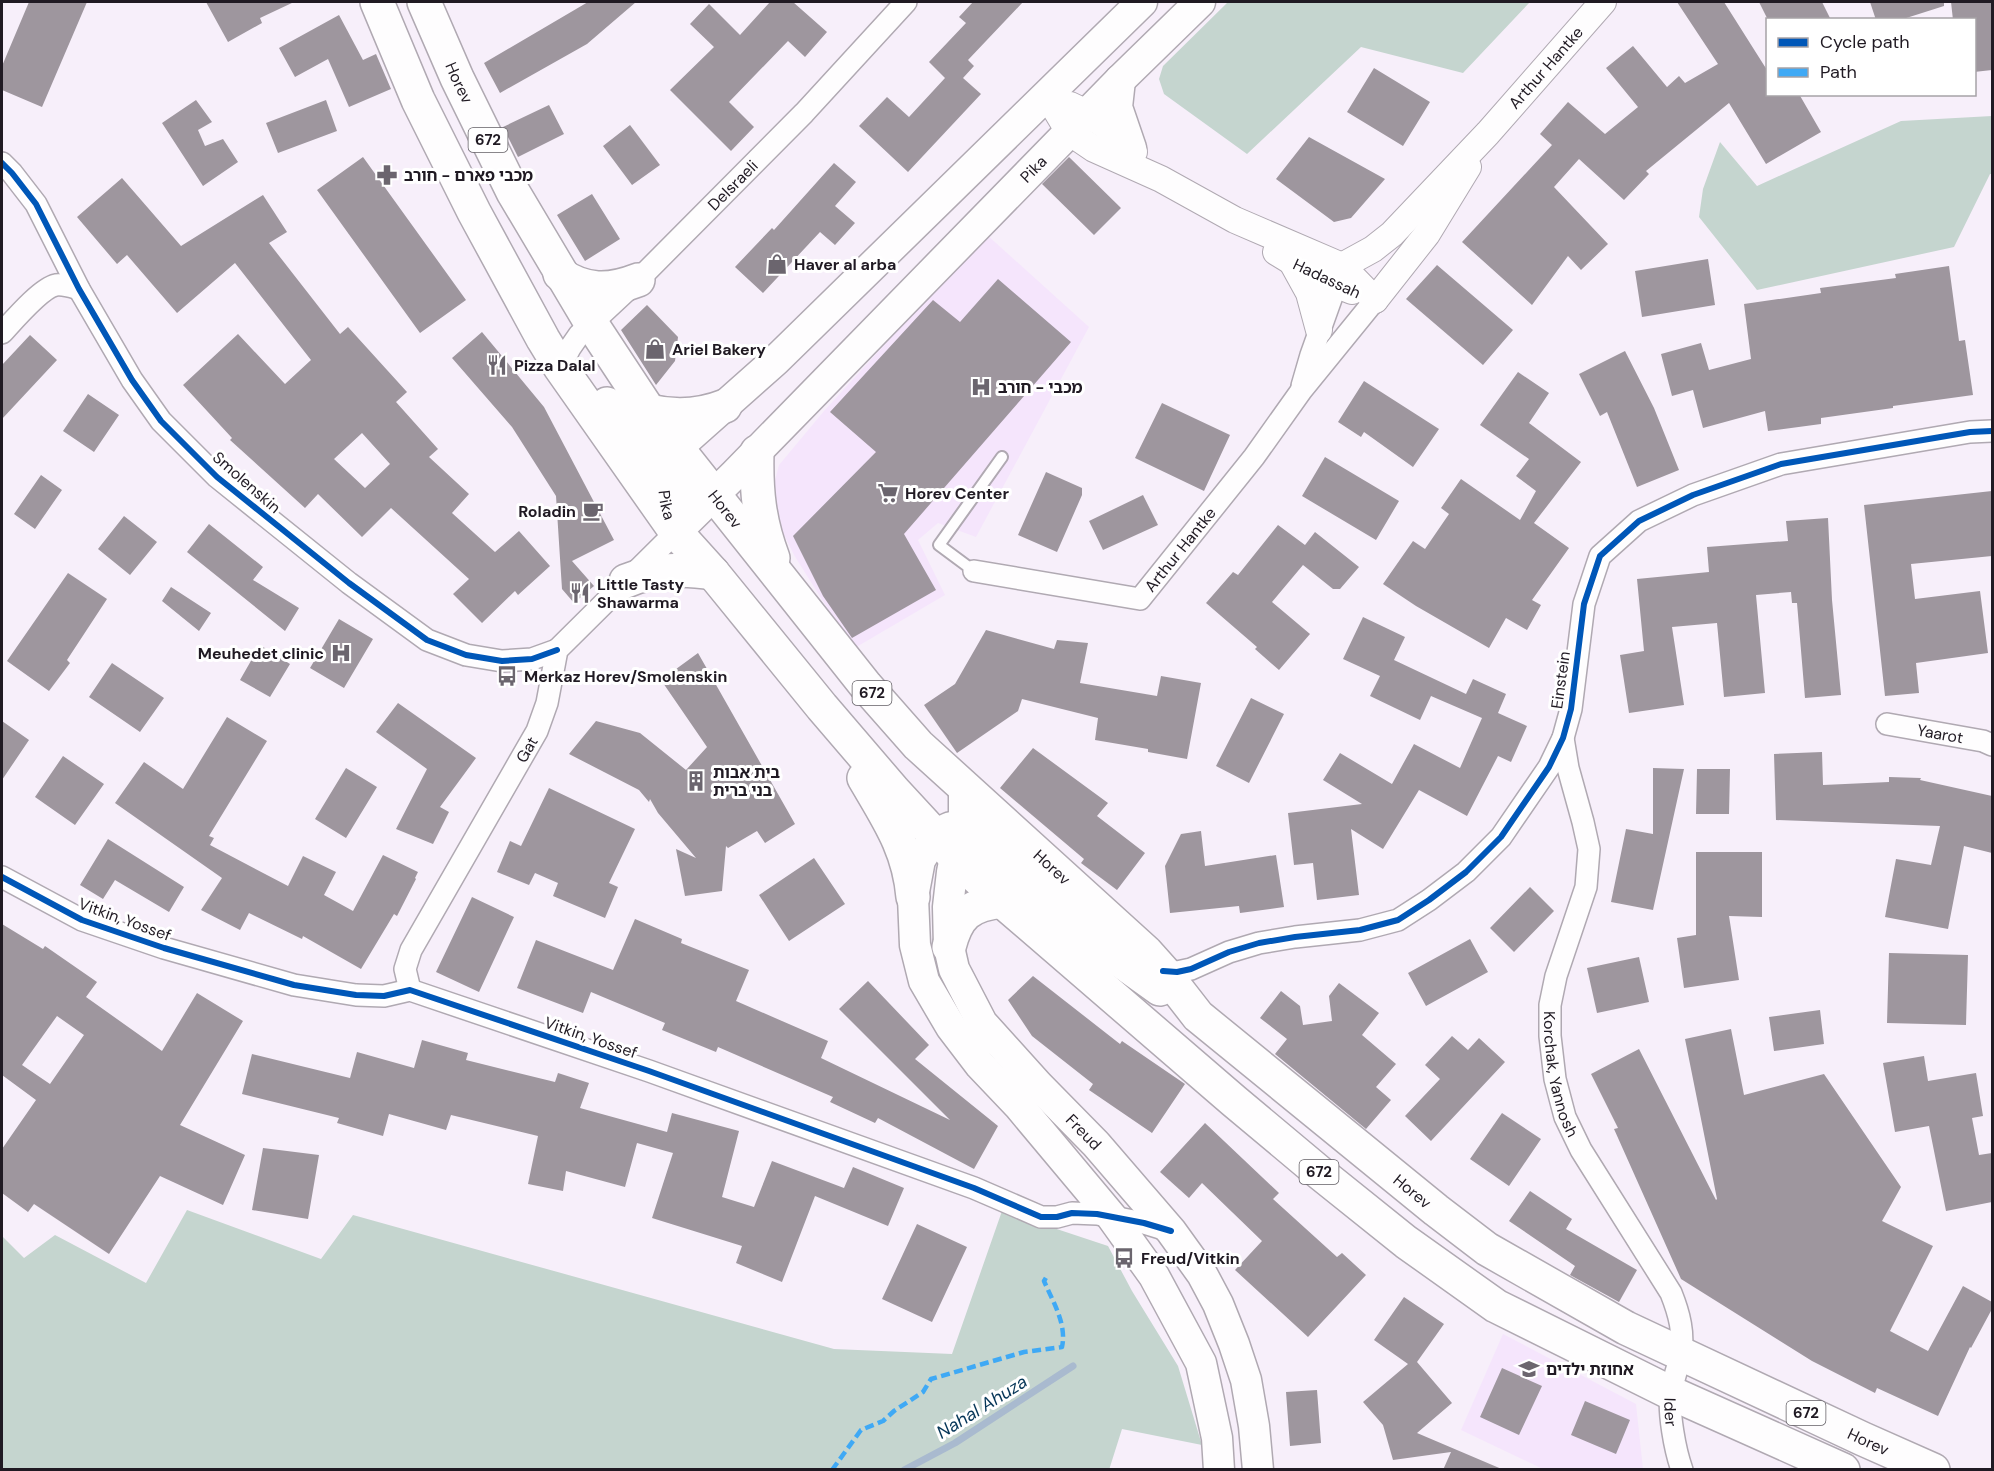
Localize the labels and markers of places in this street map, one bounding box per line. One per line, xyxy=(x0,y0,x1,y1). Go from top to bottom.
pharmacy icon: מכבי פארם - חורב xyxy=(375,163,399,187)
place label: מכבי פארם - חורב xyxy=(404,165,533,186)
shop icon: Haver al arba xyxy=(765,252,789,276)
place label: Haver al arba xyxy=(794,254,896,275)
shop icon: Ariel Bakery xyxy=(643,337,667,361)
place label: Ariel Bakery xyxy=(672,339,766,360)
restaurant icon: Pizza Dalal xyxy=(485,353,509,377)
place label: Pizza Dalal xyxy=(514,355,596,376)
hospital icon: מכבי - חורב xyxy=(969,375,993,399)
place label: מכבי - חורב xyxy=(998,377,1083,398)
supermarket icon: Horev Center xyxy=(876,481,900,505)
place label: Horev Center xyxy=(905,483,1009,504)
cafe icon: Roladin xyxy=(581,499,605,523)
place label: Roladin xyxy=(518,501,576,522)
place label: Little Tasty Shawarma xyxy=(597,574,685,613)
restaurant icon: Little Tasty Shawarma xyxy=(568,581,592,605)
hospital icon: Meuhedet clinic xyxy=(329,641,353,665)
place label: Meuhedet clinic xyxy=(198,643,324,664)
bus stop icon: Merkaz Horev/Smolenskin xyxy=(495,664,519,688)
place label: Merkaz Horev/Smolenskin xyxy=(524,666,727,687)
place label: בית אבות בני ברית xyxy=(713,762,781,801)
building icon: בית אבות בני ברית xyxy=(684,769,708,793)
bus stop icon: Freud/Vitkin xyxy=(1112,1246,1136,1270)
place label: Freud/Vitkin xyxy=(1141,1248,1240,1269)
school or university icon: אחוזת ילדים xyxy=(1517,1357,1541,1381)
place label: אחוזת ילדים xyxy=(1546,1359,1634,1380)

